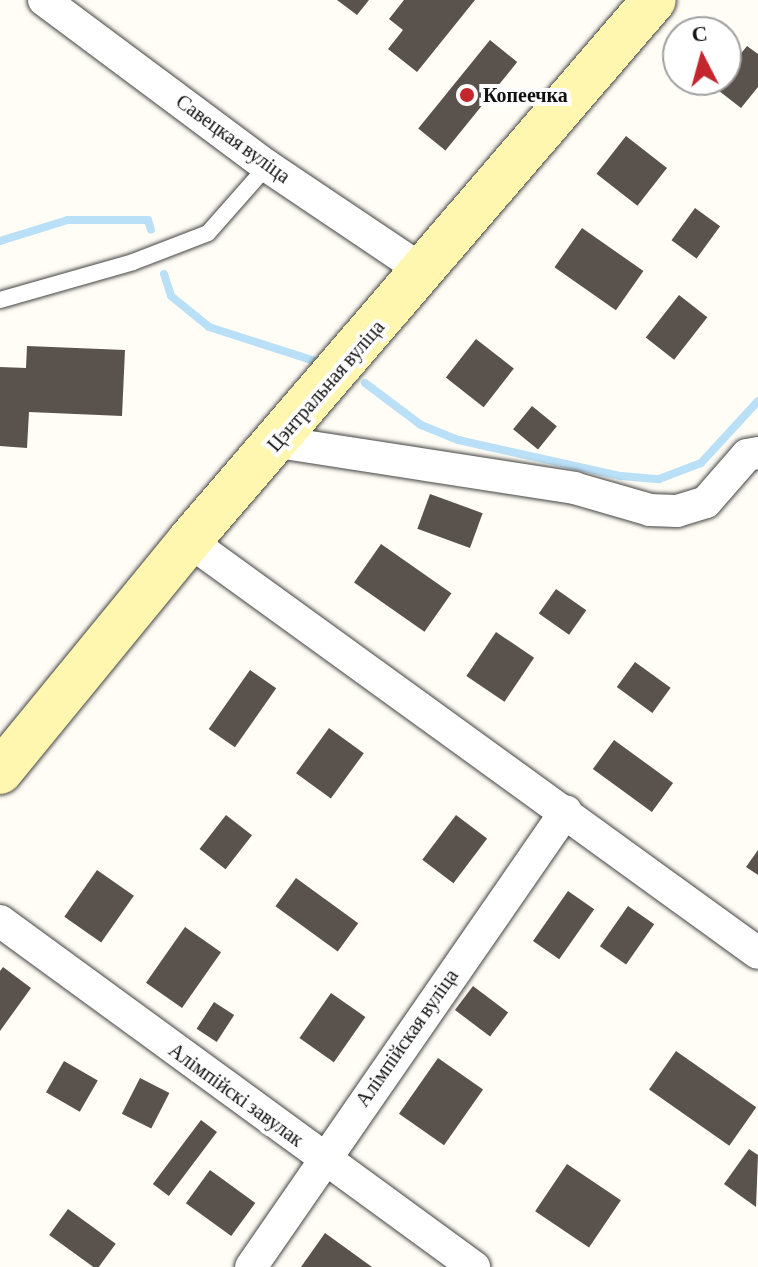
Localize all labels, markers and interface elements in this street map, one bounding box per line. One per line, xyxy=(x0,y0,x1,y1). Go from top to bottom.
north arrow xyxy=(662,16,742,96)
text: С xyxy=(690,20,709,47)
place label: Копеечка xyxy=(483,83,568,107)
marker: Копеечка xyxy=(458,86,476,104)
street label: Савецкая вуліца xyxy=(171,90,295,188)
street label: Цэнтральная вуліца xyxy=(262,315,390,457)
street label: Алімпійская вуліца xyxy=(351,964,463,1112)
street label: Алімпійскі завулак xyxy=(164,1038,308,1152)

